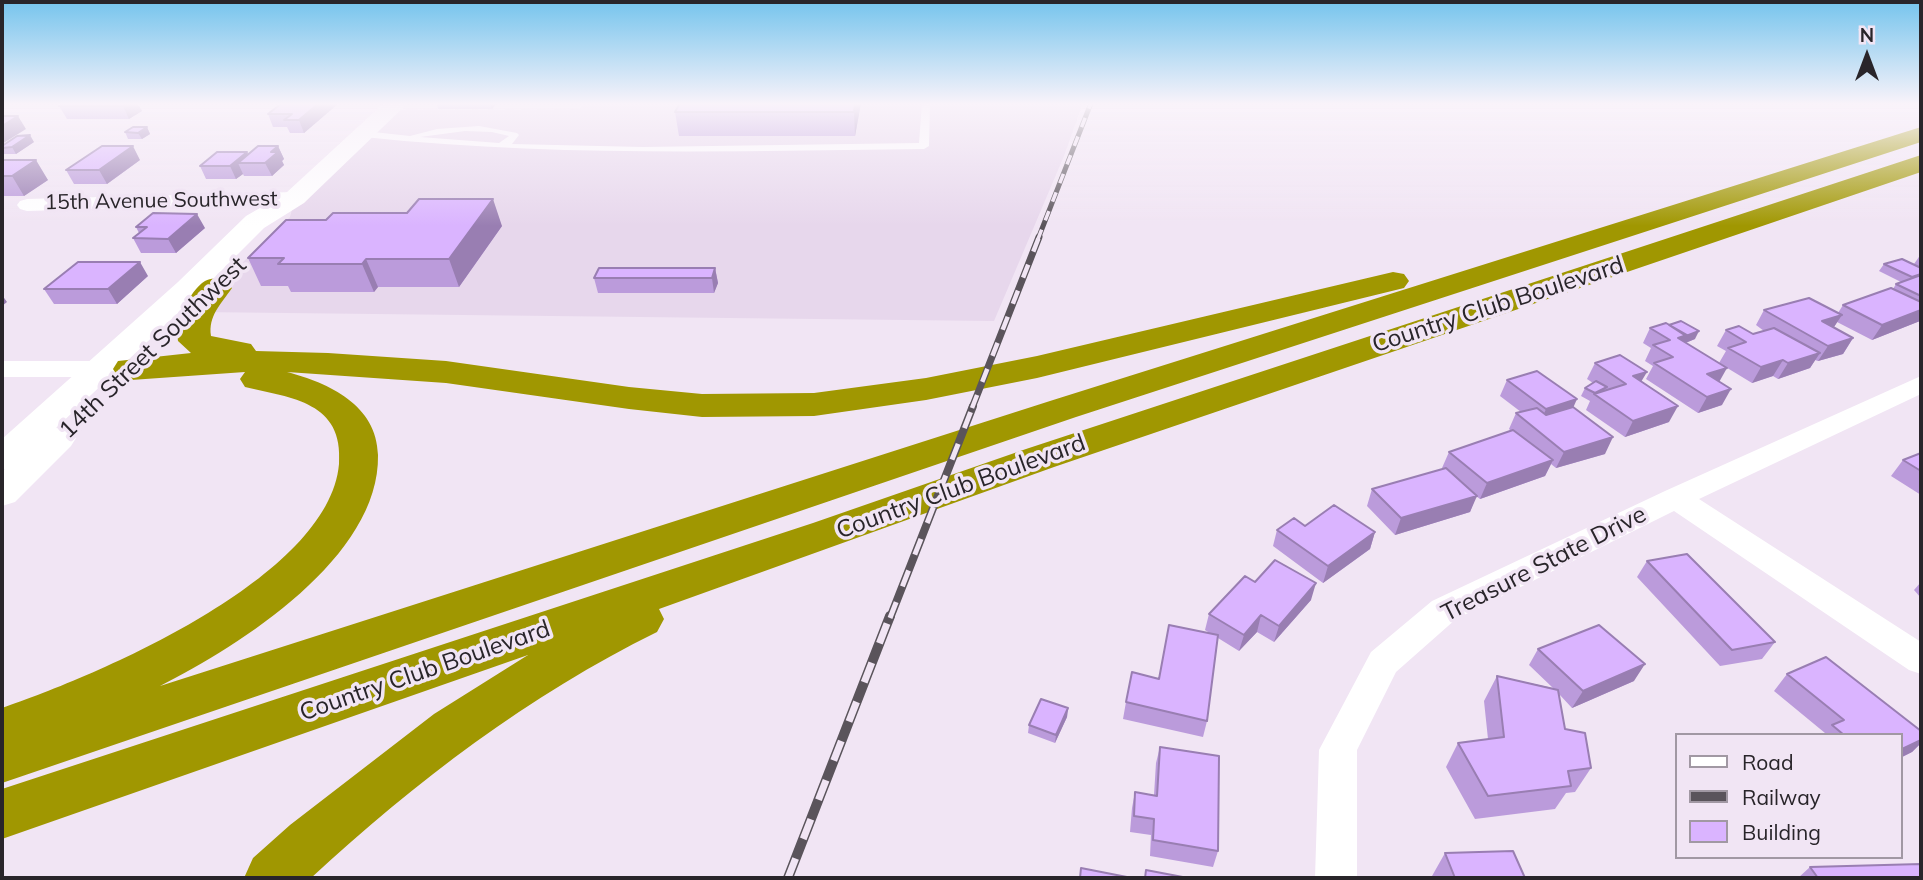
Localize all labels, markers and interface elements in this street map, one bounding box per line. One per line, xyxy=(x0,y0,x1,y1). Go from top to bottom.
north arrow xyxy=(1832,21,1902,91)
text: N xyxy=(1860,23,1874,47)
street label: 15th Avenue Southwest xyxy=(44,186,278,216)
street label: 14th Street Southwest xyxy=(53,251,253,445)
street label: Country Club Boulevard xyxy=(1368,251,1628,359)
street label: Country Club Boulevard xyxy=(832,428,1090,546)
street label: Treasure State Drive xyxy=(1437,500,1651,628)
street label: Country Club Boulevard xyxy=(296,615,554,727)
legend xyxy=(1674,733,1902,859)
text: Road xyxy=(1742,749,1793,775)
text: Railway xyxy=(1742,784,1821,810)
text: Building xyxy=(1742,819,1821,845)

